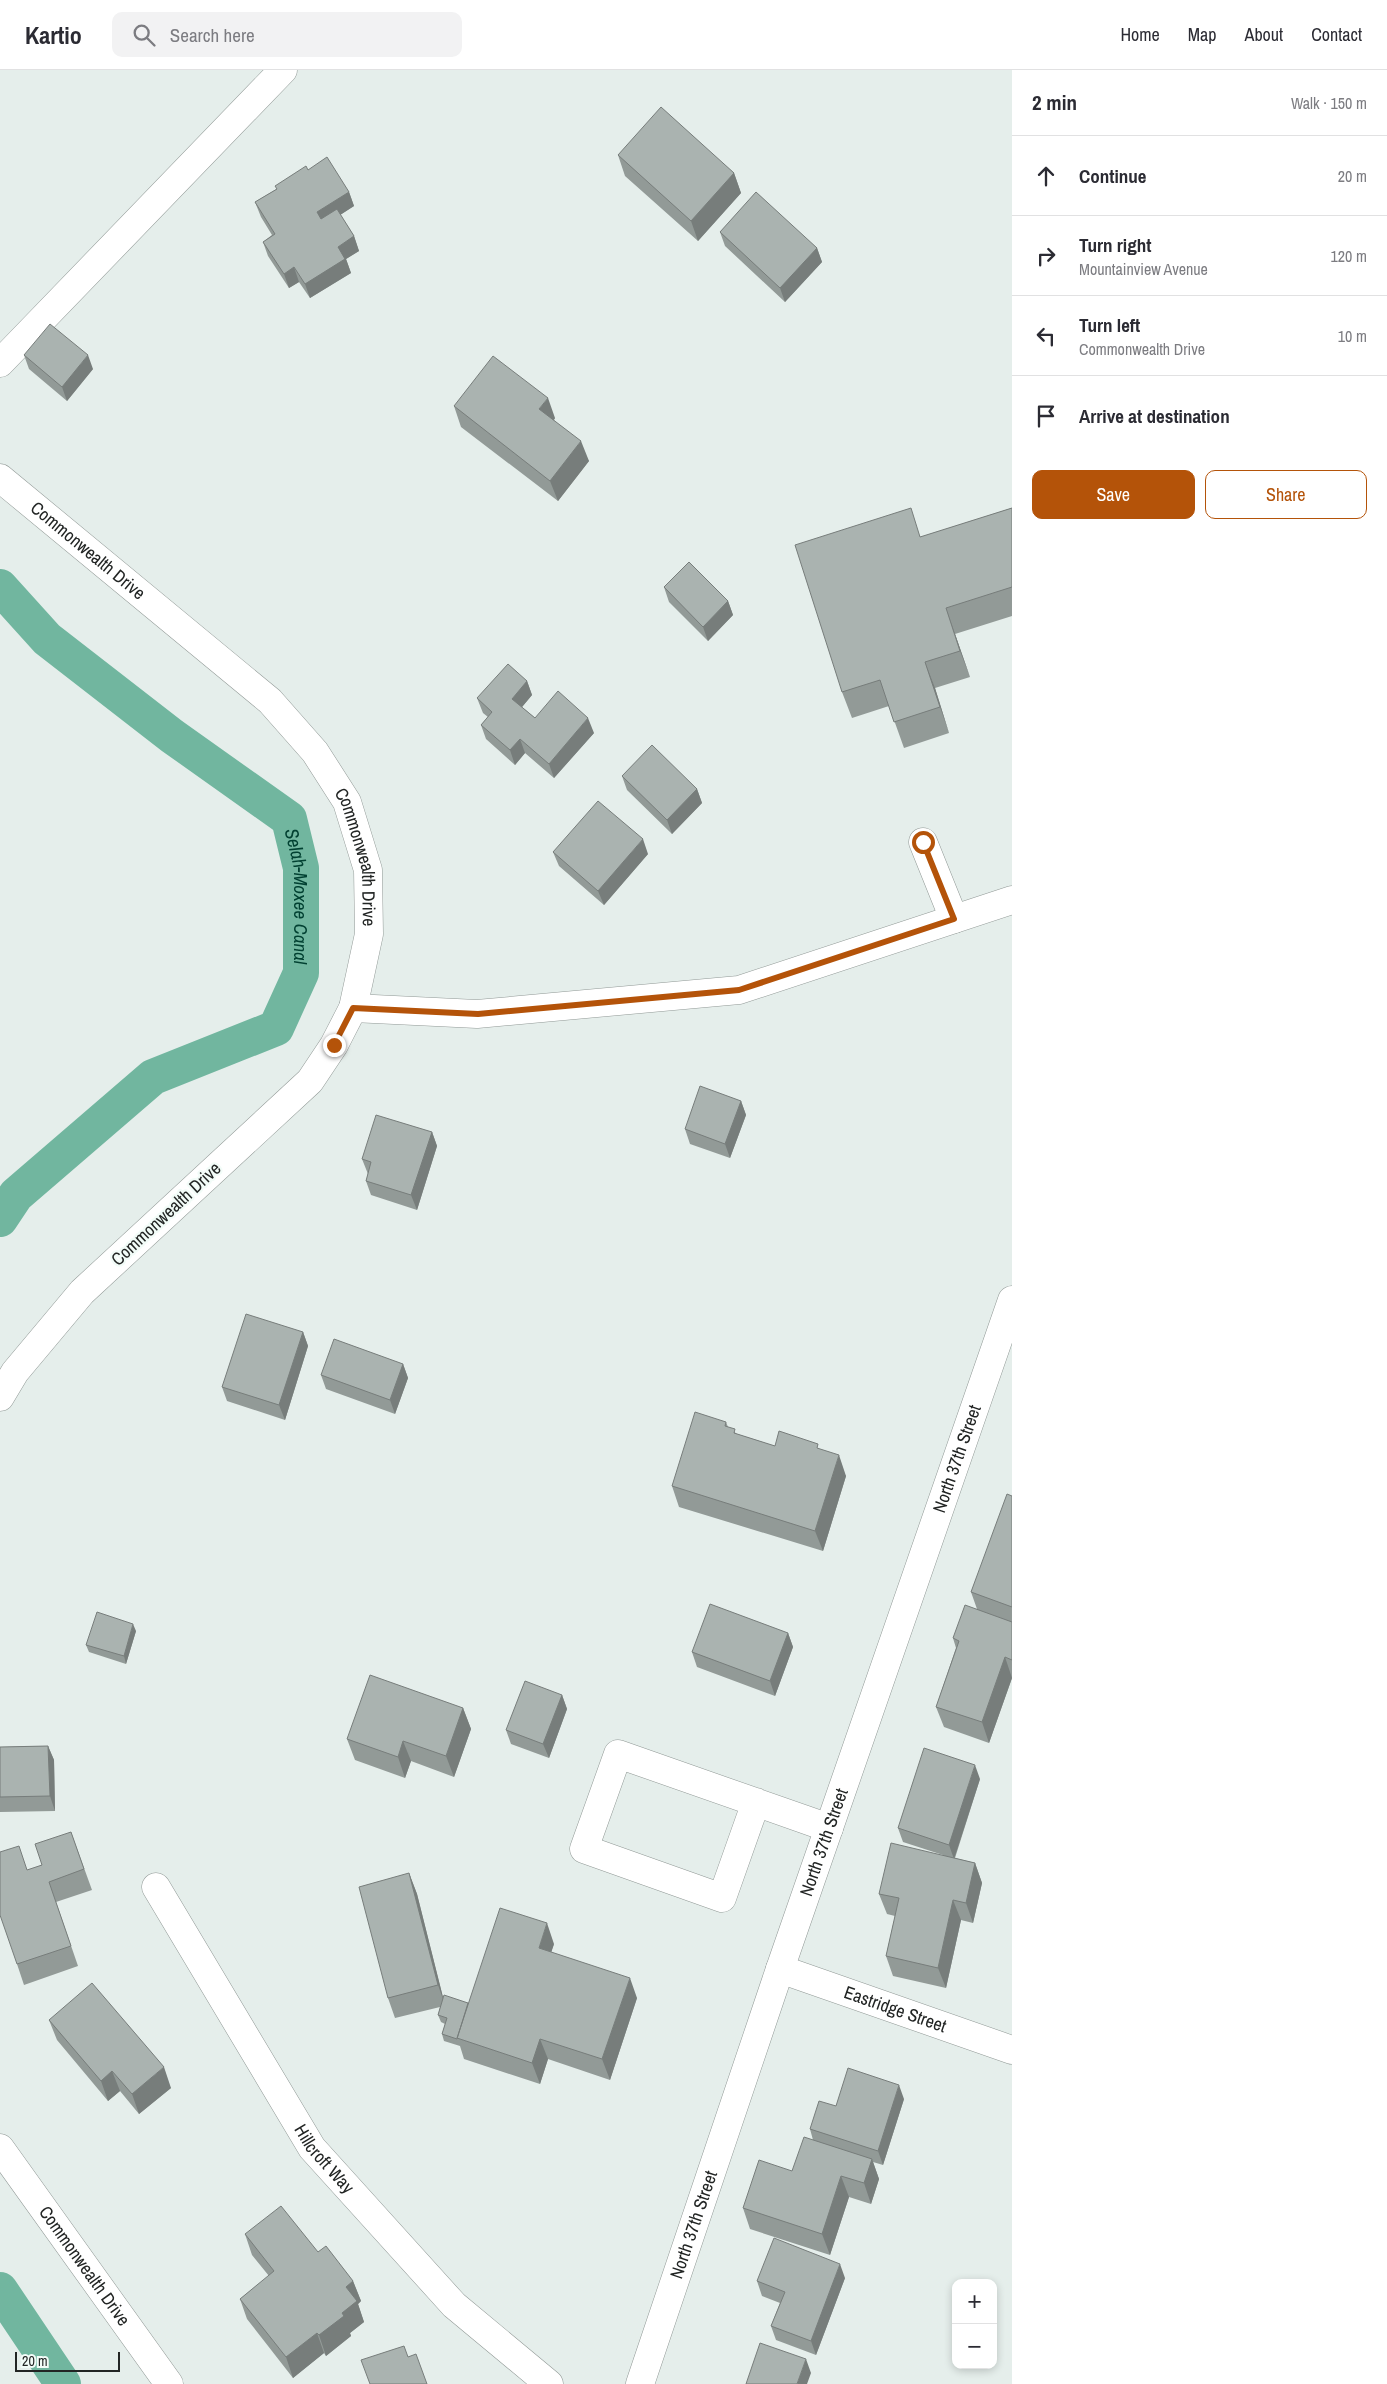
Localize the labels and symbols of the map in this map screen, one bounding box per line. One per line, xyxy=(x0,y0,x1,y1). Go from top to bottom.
street label: Commonwealth Drive xyxy=(26,495,151,605)
street label: Commonwealth Drive xyxy=(329,783,382,926)
water label: Selah-Moxee Canal xyxy=(279,825,314,965)
route start xyxy=(912,831,935,854)
route end xyxy=(323,1034,346,1057)
street label: Commonwealth Drive xyxy=(105,1156,226,1271)
street label: North 37th Street xyxy=(926,1401,987,1516)
street label: North 37th Street xyxy=(793,1785,854,1899)
street label: Eastridge Street xyxy=(841,1979,950,2038)
street label: Hillcroft Way xyxy=(289,2119,361,2199)
street label: North 37th Street xyxy=(663,2167,723,2282)
street label: Commonwealth Drive xyxy=(33,2201,136,2331)
scale bar xyxy=(15,2349,120,2372)

